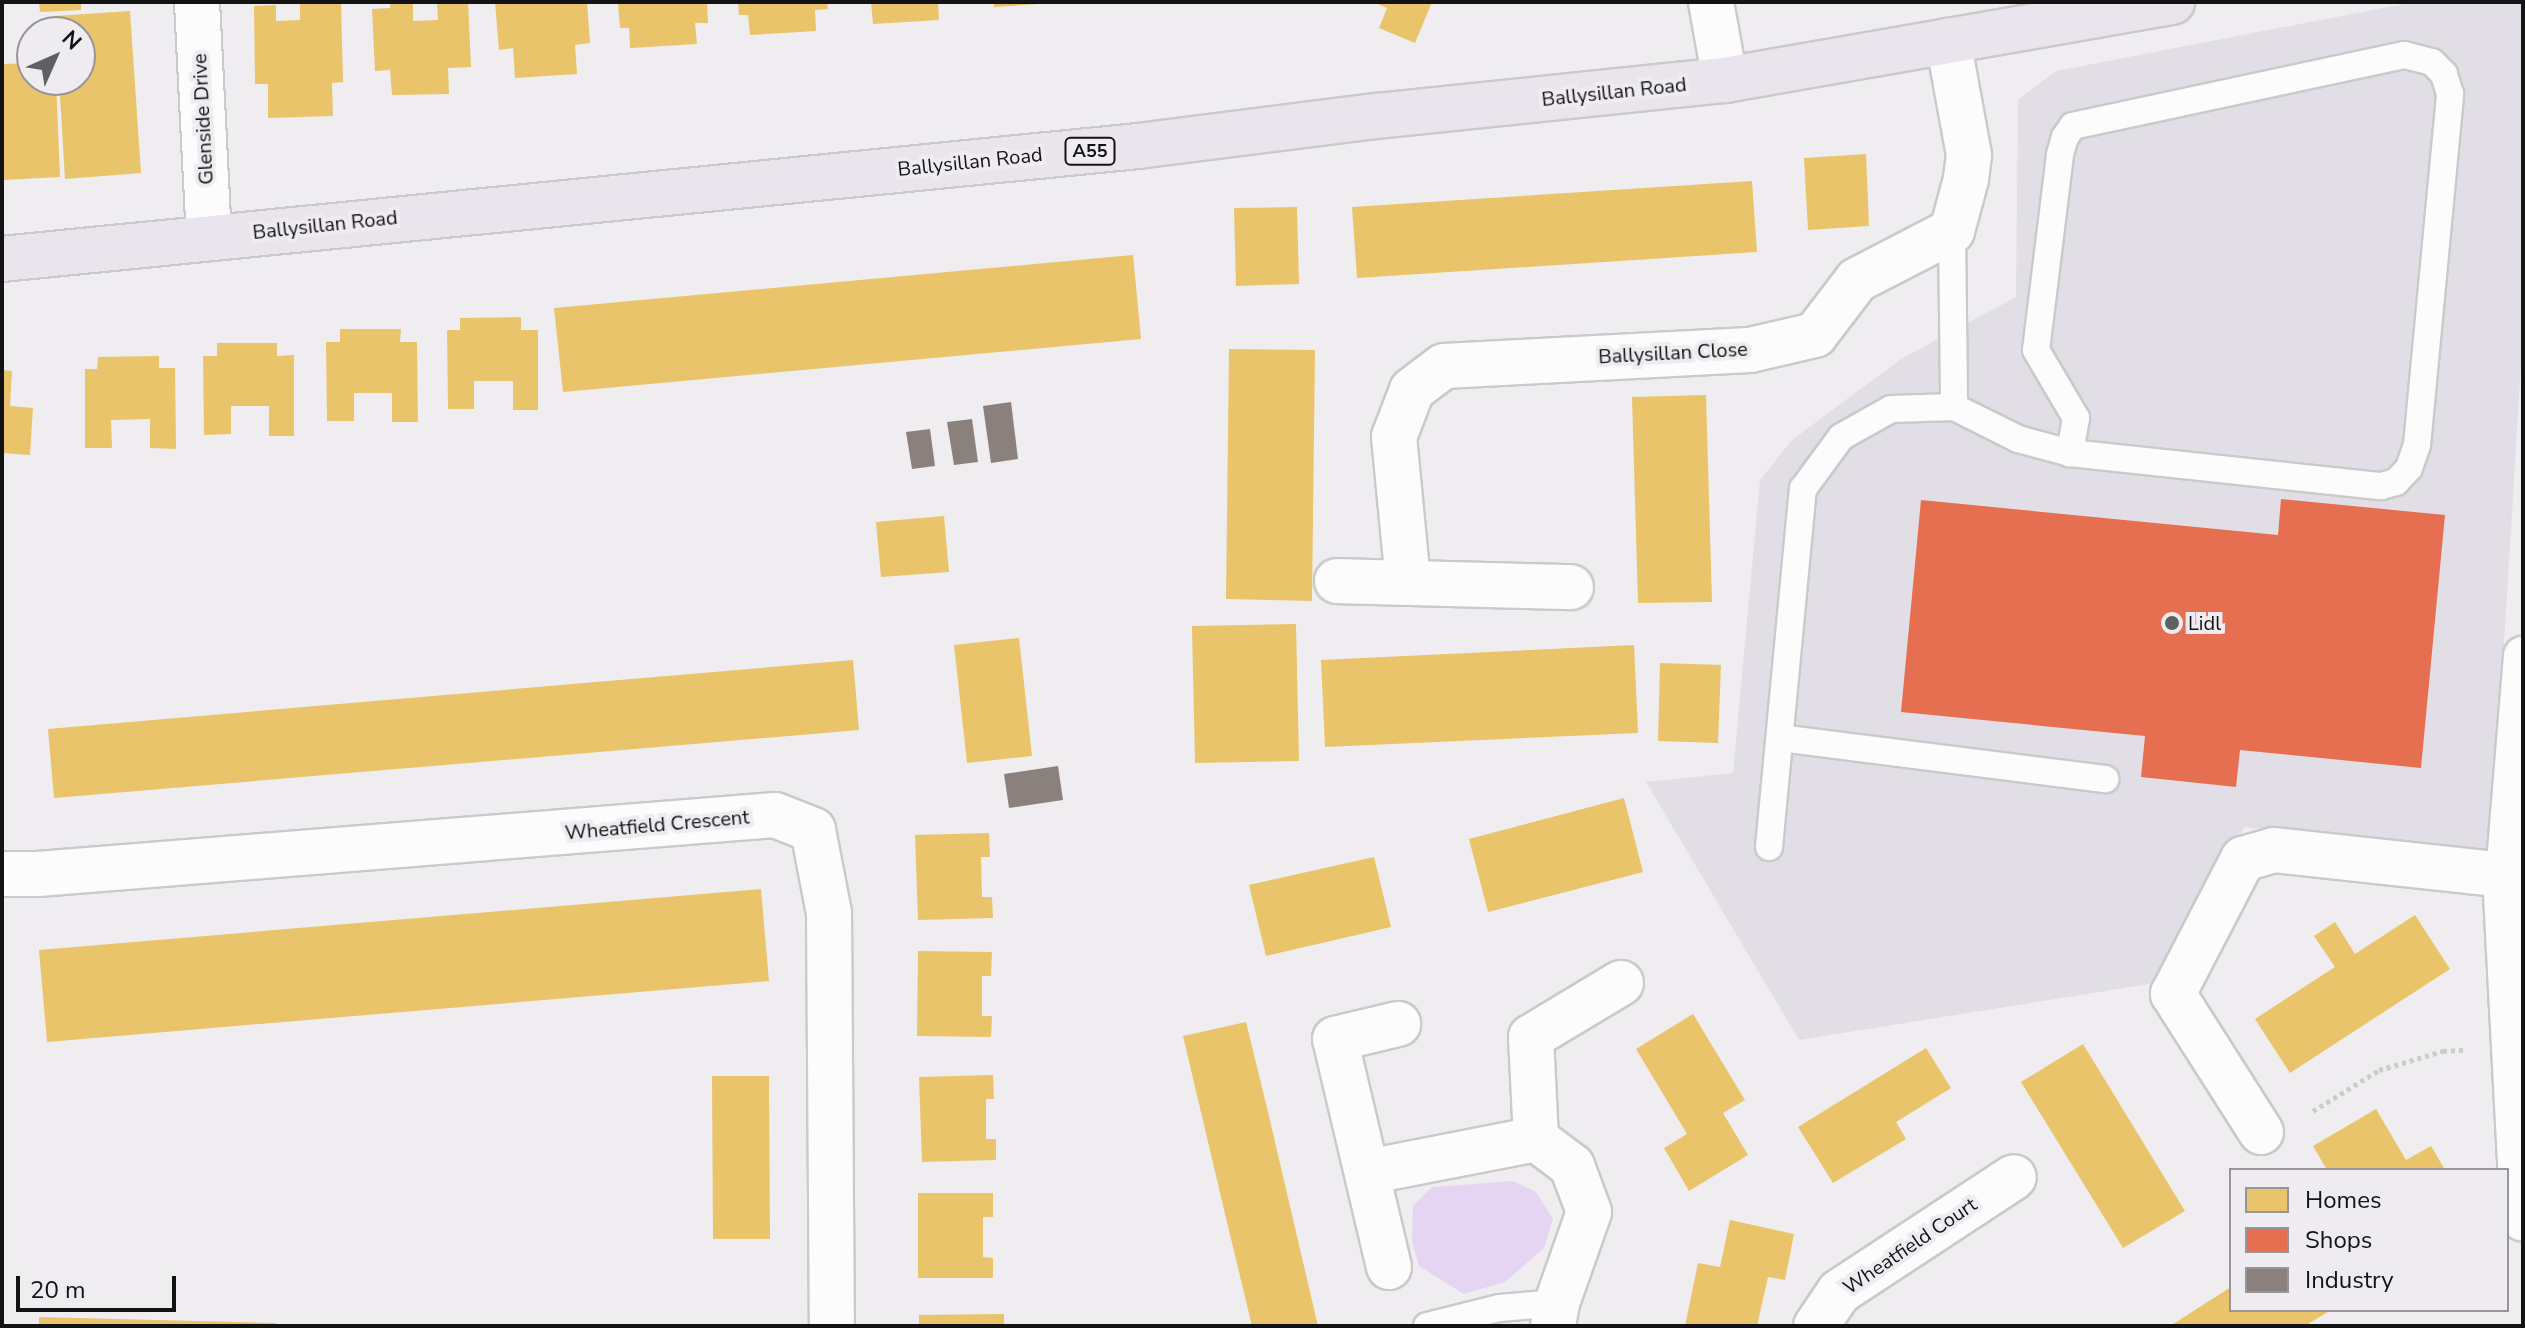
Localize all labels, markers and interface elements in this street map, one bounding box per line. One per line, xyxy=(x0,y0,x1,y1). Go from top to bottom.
north arrow xyxy=(16,16,96,96)
text: N xyxy=(55,24,88,57)
street label: Glenside Drive xyxy=(188,53,218,185)
street label: Ballysillan Road xyxy=(1540,72,1688,112)
road number: A55 xyxy=(1064,137,1116,165)
street label: Ballysillan Road xyxy=(896,142,1044,182)
street label: Ballysillan Road xyxy=(251,205,399,245)
street label: Ballysillan Close xyxy=(1598,337,1748,369)
place label: Lidl xyxy=(2188,611,2221,635)
marker: Lidl xyxy=(2163,614,2181,632)
street label: Wheatfield Crescent xyxy=(564,805,750,845)
legend xyxy=(2229,1168,2509,1312)
text: Homes xyxy=(2305,1184,2381,1216)
street label: Wheatfield Court xyxy=(1839,1192,1981,1300)
text: Shops xyxy=(2305,1224,2372,1256)
scale bar xyxy=(20,1260,180,1310)
text: Industry xyxy=(2305,1264,2394,1296)
text: 20 m xyxy=(30,1274,86,1306)

